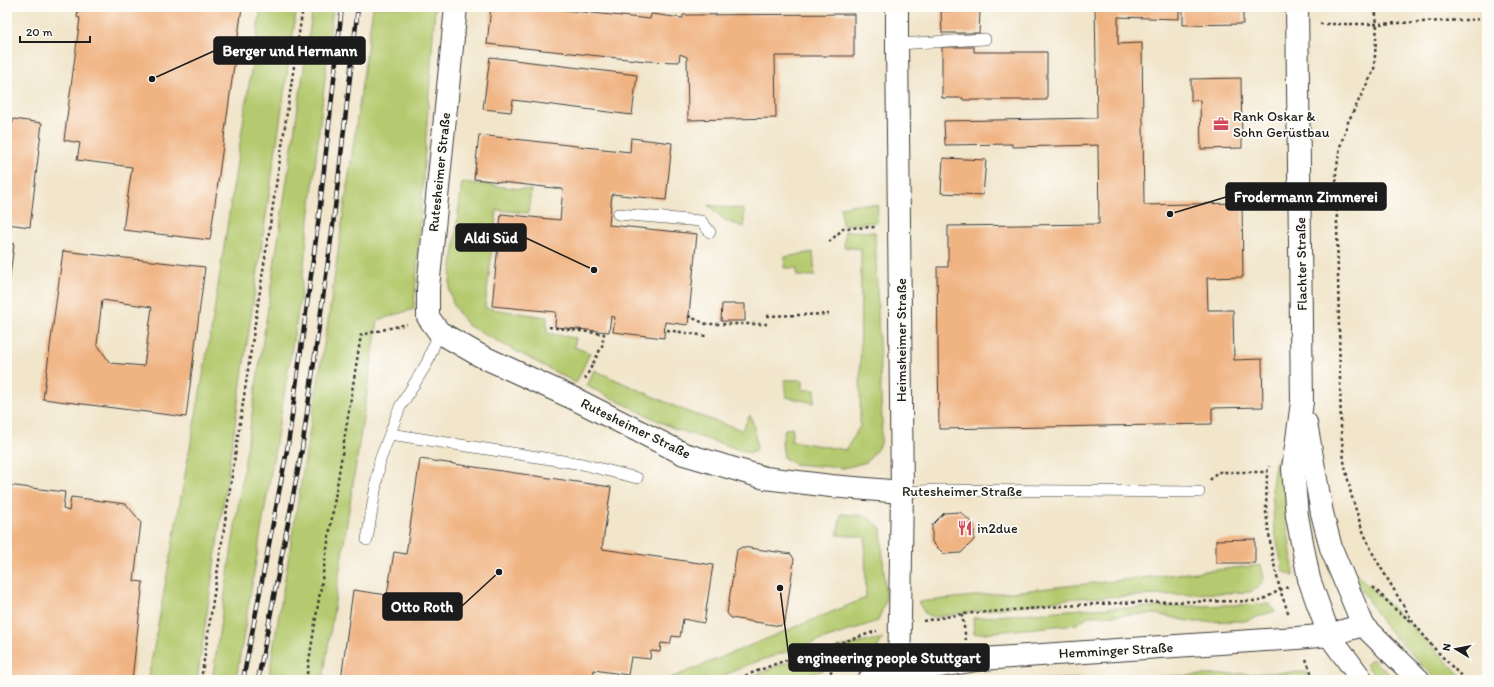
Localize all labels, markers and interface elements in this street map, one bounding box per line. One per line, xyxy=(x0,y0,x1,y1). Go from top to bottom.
scale bar xyxy=(20,18,90,44)
text: 20 m xyxy=(26,25,53,39)
callout: Berger und Hermann xyxy=(214,37,365,64)
text: Berger und Hermann xyxy=(222,42,358,61)
place label: Rank Oskar & Sohn Gerüstbau xyxy=(1233,108,1330,141)
street label: Rutesheimer Straße xyxy=(425,111,454,233)
office icon: Rank Oskar & Sohn Gerüstbau xyxy=(1212,115,1230,133)
callout: Frodermann Zimmerei xyxy=(1226,183,1386,210)
text: Frodermann Zimmerei xyxy=(1234,188,1378,206)
street label: Flachter Straße xyxy=(1292,217,1311,311)
callout: Aldi Süd xyxy=(456,224,526,251)
text: Aldi Süd xyxy=(463,229,519,247)
street label: Heimsheimer Straße xyxy=(893,278,910,402)
street label: Rutesheimer Straße xyxy=(578,394,694,463)
street label: Rutesheimer Straße xyxy=(902,483,1022,500)
restaurant icon: in2due xyxy=(956,519,974,537)
place label: in2due xyxy=(977,520,1018,537)
callout: Otto Roth xyxy=(383,593,462,620)
text: Otto Roth xyxy=(391,598,454,616)
north arrow xyxy=(1436,629,1476,669)
street label: Hemminger Straße xyxy=(1058,639,1174,662)
text: N xyxy=(1440,643,1454,652)
callout: engineering people Stuttgart xyxy=(789,644,989,671)
text: engineering people Stuttgart xyxy=(797,649,981,668)

